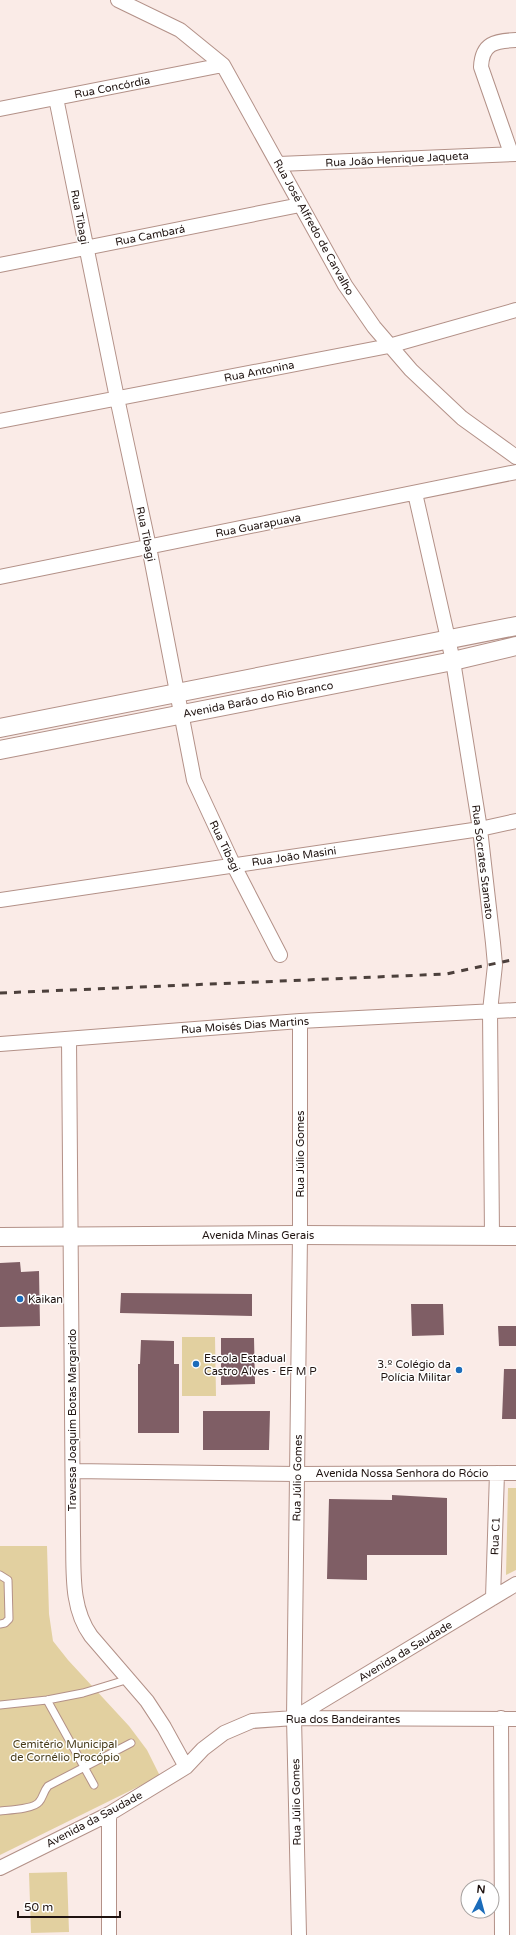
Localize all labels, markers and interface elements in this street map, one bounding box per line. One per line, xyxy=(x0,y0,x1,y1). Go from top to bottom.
street label: Rua Concórdia xyxy=(73,74,151,101)
street label: Rua João Henrique Jaqueta xyxy=(325,149,469,170)
street label: Rua José Alfredo de Carvalho xyxy=(271,157,357,298)
street label: Rua Tibagi xyxy=(68,189,91,246)
street label: Rua Cambará xyxy=(114,222,186,249)
street label: Rua Antonina xyxy=(223,358,295,385)
street label: Rua Tibagi xyxy=(133,506,158,563)
street label: Rua Guarapuava xyxy=(214,511,302,540)
street label: Avenida Barão do Rio Branco xyxy=(182,678,335,720)
street label: Rua Sócrates Stamato xyxy=(469,804,496,920)
street label: Rua Tibagi xyxy=(206,818,243,874)
street label: Rua João Masini xyxy=(251,844,337,869)
street label: Rua Moisés Dias Martins xyxy=(181,1015,309,1036)
street label: Rua Júlio Gomes xyxy=(294,1110,307,1198)
street label: Avenida Minas Gerais xyxy=(202,1229,314,1242)
place label: Kaikan xyxy=(28,1293,63,1306)
marker: Kaikan xyxy=(15,1294,25,1304)
street label: Travessa Joaquim Botas Margarido xyxy=(66,1328,79,1511)
place label: Escola Estadual Castro Alves - EF M P xyxy=(204,1352,317,1378)
place label: 3.º Colégio da Polícia Militar xyxy=(377,1358,452,1384)
marker: Escola Estadual Castro Alves - EF M P xyxy=(191,1359,201,1369)
marker: 3.º Colégio da Polícia Militar xyxy=(454,1365,464,1375)
street label: Rua Júlio Gomes xyxy=(290,1434,305,1522)
street label: Avenida Nossa Senhora do Rócio xyxy=(316,1467,489,1480)
street label: Rua C1 xyxy=(488,1517,503,1555)
street label: Avenida da Saudade xyxy=(356,1618,455,1685)
street label: Rua dos Bandeirantes xyxy=(286,1713,400,1726)
park label: Cemitério Municipal de Cornélio Procópio xyxy=(10,1738,120,1764)
street label: Rua Júlio Gomes xyxy=(289,1758,304,1846)
street label: Avenida da Saudade xyxy=(44,1789,145,1850)
north arrow xyxy=(460,1879,500,1919)
text: N xyxy=(476,1883,486,1896)
scale bar xyxy=(18,1893,120,1919)
text: 50 m xyxy=(24,1900,53,1914)

